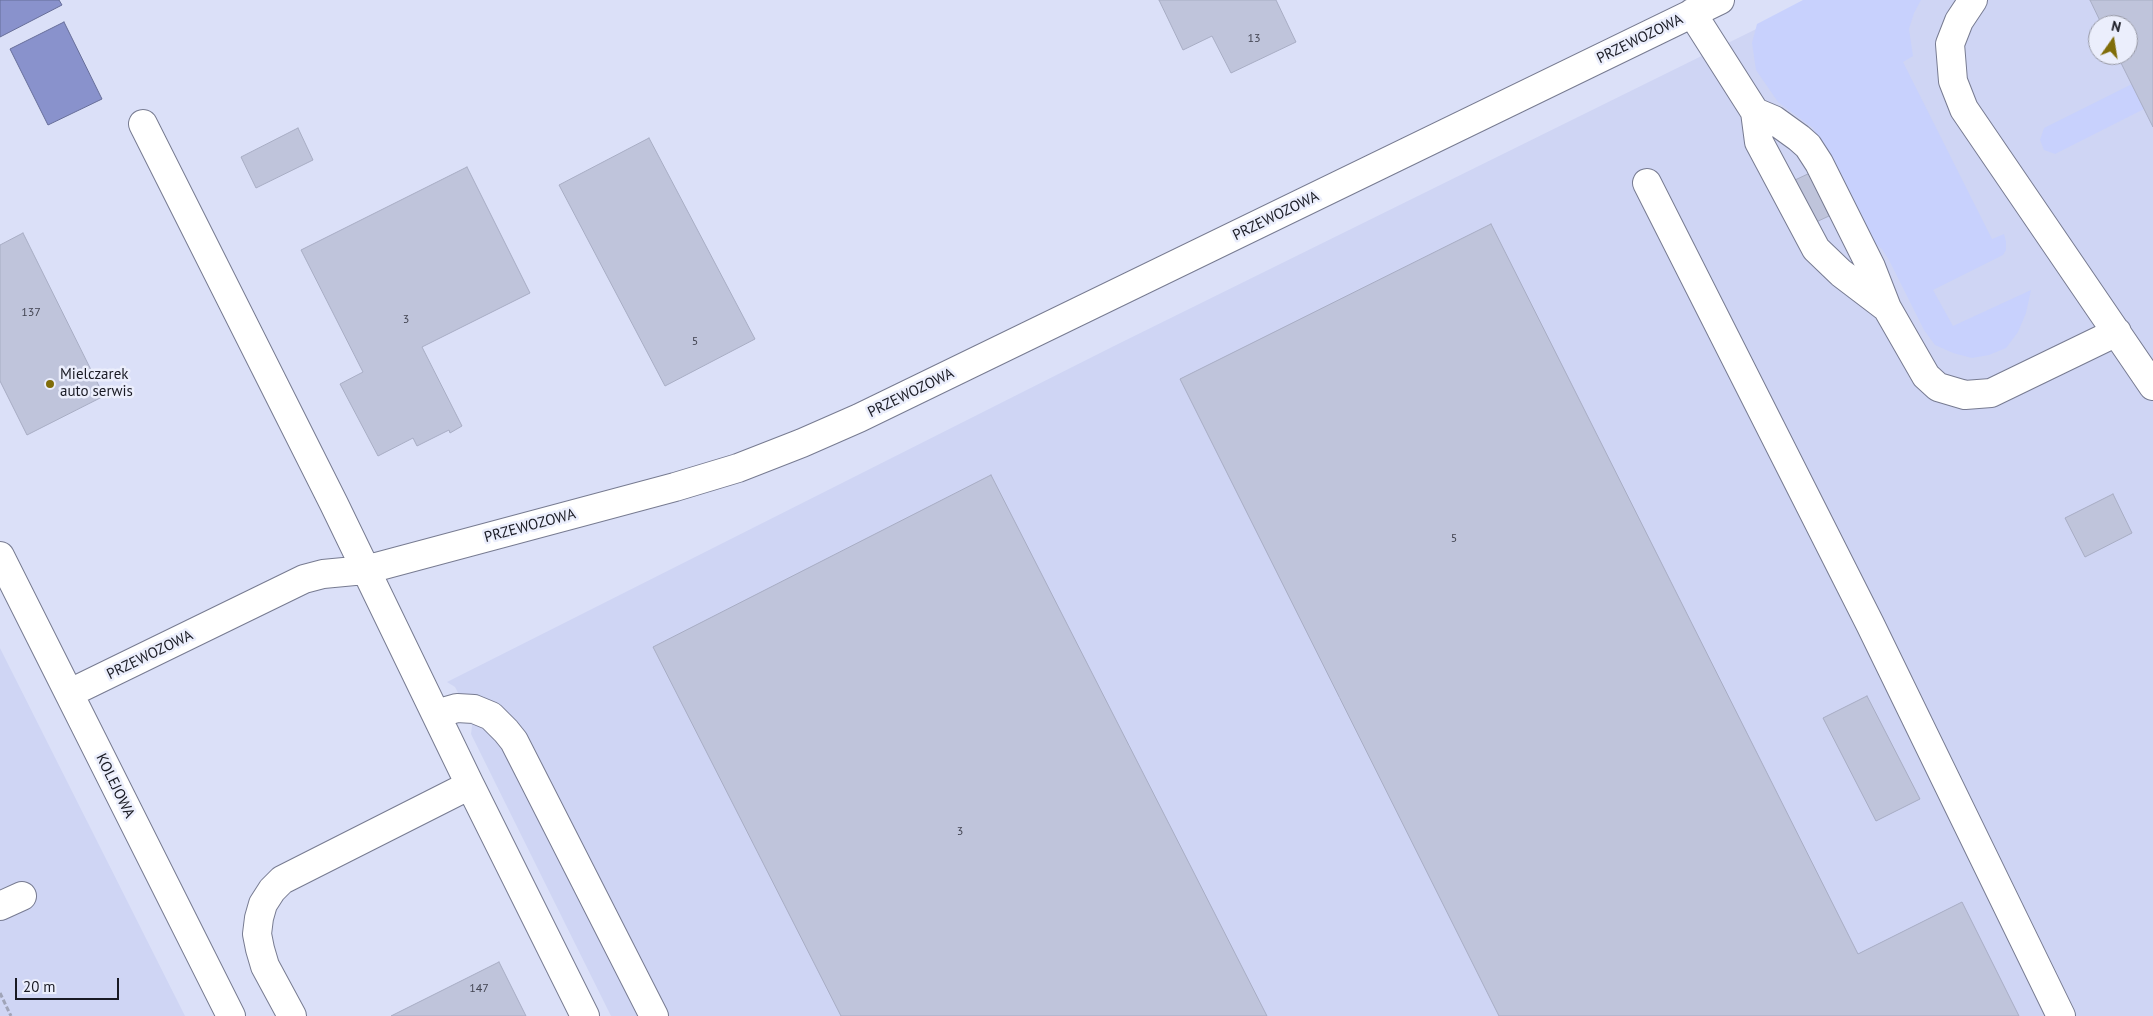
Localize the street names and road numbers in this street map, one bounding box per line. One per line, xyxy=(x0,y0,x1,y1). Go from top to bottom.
street label: PRZEWOZOWA xyxy=(1594,10,1686,68)
street label: PRZEWOZOWA xyxy=(1230,187,1322,245)
street label: PRZEWOZOWA xyxy=(865,364,957,422)
street label: PRZEWOZOWA xyxy=(482,505,578,547)
street label: PRZEWOZOWA xyxy=(104,626,196,684)
street label: KOLEJOWA xyxy=(92,751,138,821)

